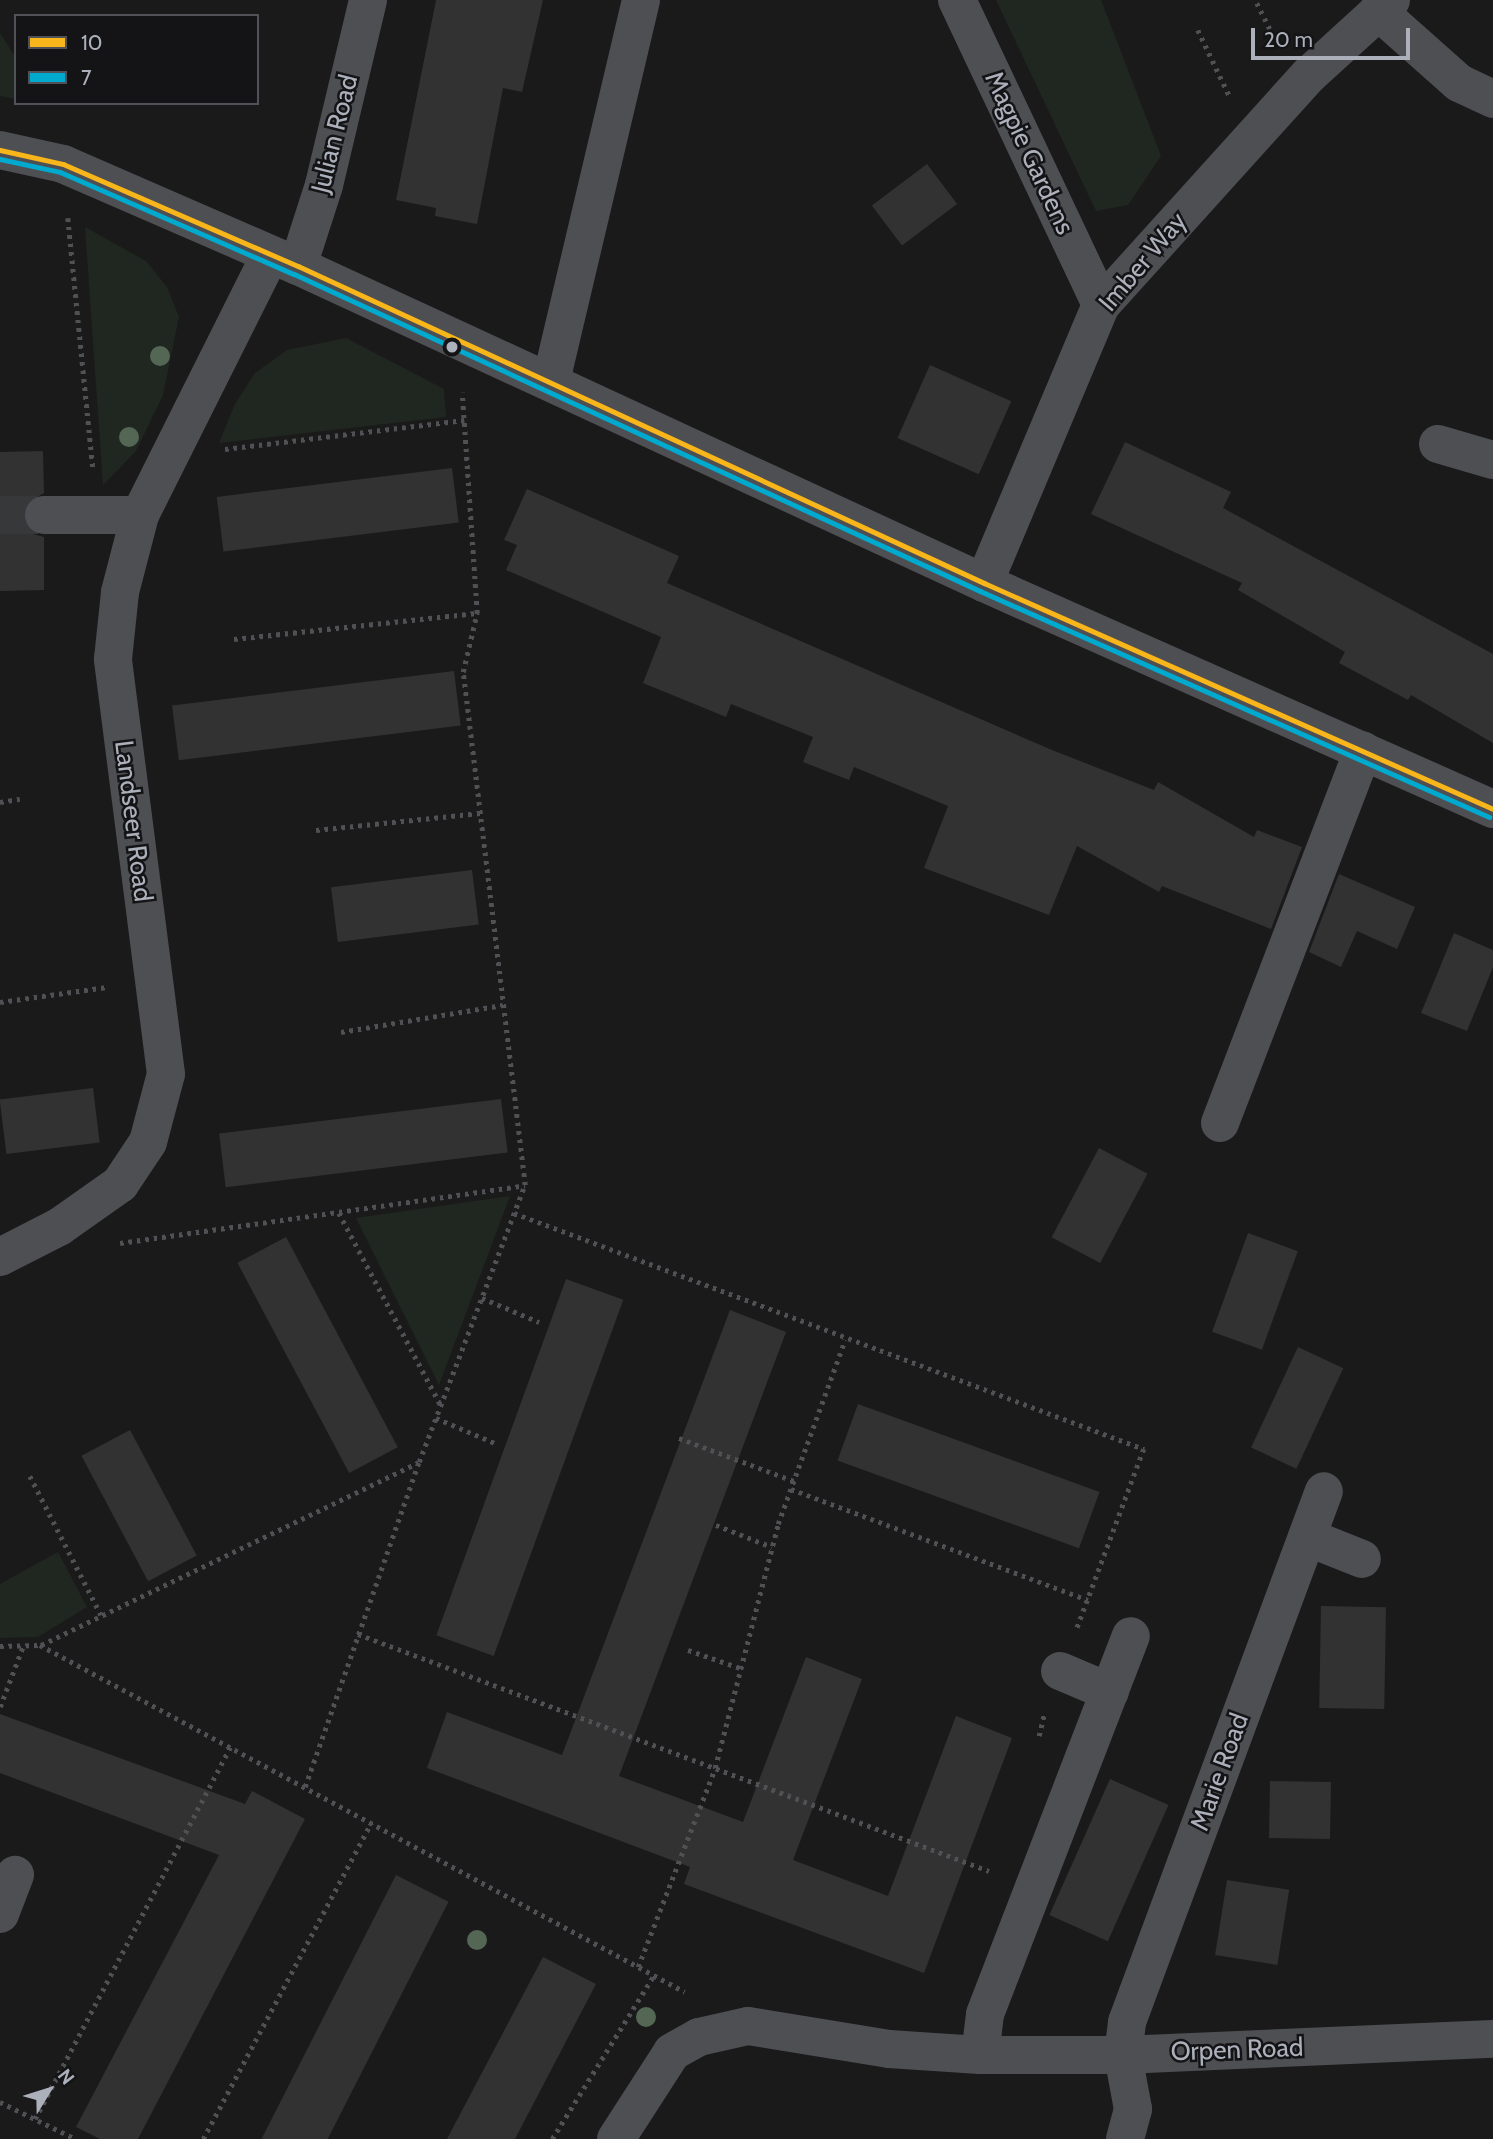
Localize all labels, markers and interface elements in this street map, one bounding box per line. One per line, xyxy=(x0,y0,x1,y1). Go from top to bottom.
legend xyxy=(14,14,259,105)
scale bar xyxy=(1255,14,1414,58)
text: 20 m xyxy=(1264,27,1313,52)
text: 10 xyxy=(81,30,103,55)
text: 7 xyxy=(81,65,92,90)
street label: Magpie Gardens xyxy=(978,66,1080,240)
street label: Julian Road xyxy=(305,72,365,196)
street label: Imber Way xyxy=(1093,206,1193,318)
unlabelled marker xyxy=(445,340,459,354)
street label: Landseer Road xyxy=(108,739,158,903)
street label: Marie Road xyxy=(1184,1709,1256,1835)
street label: Orpen Road xyxy=(1170,2032,1304,2068)
north arrow xyxy=(14,2055,84,2125)
text: N xyxy=(53,2064,79,2089)

